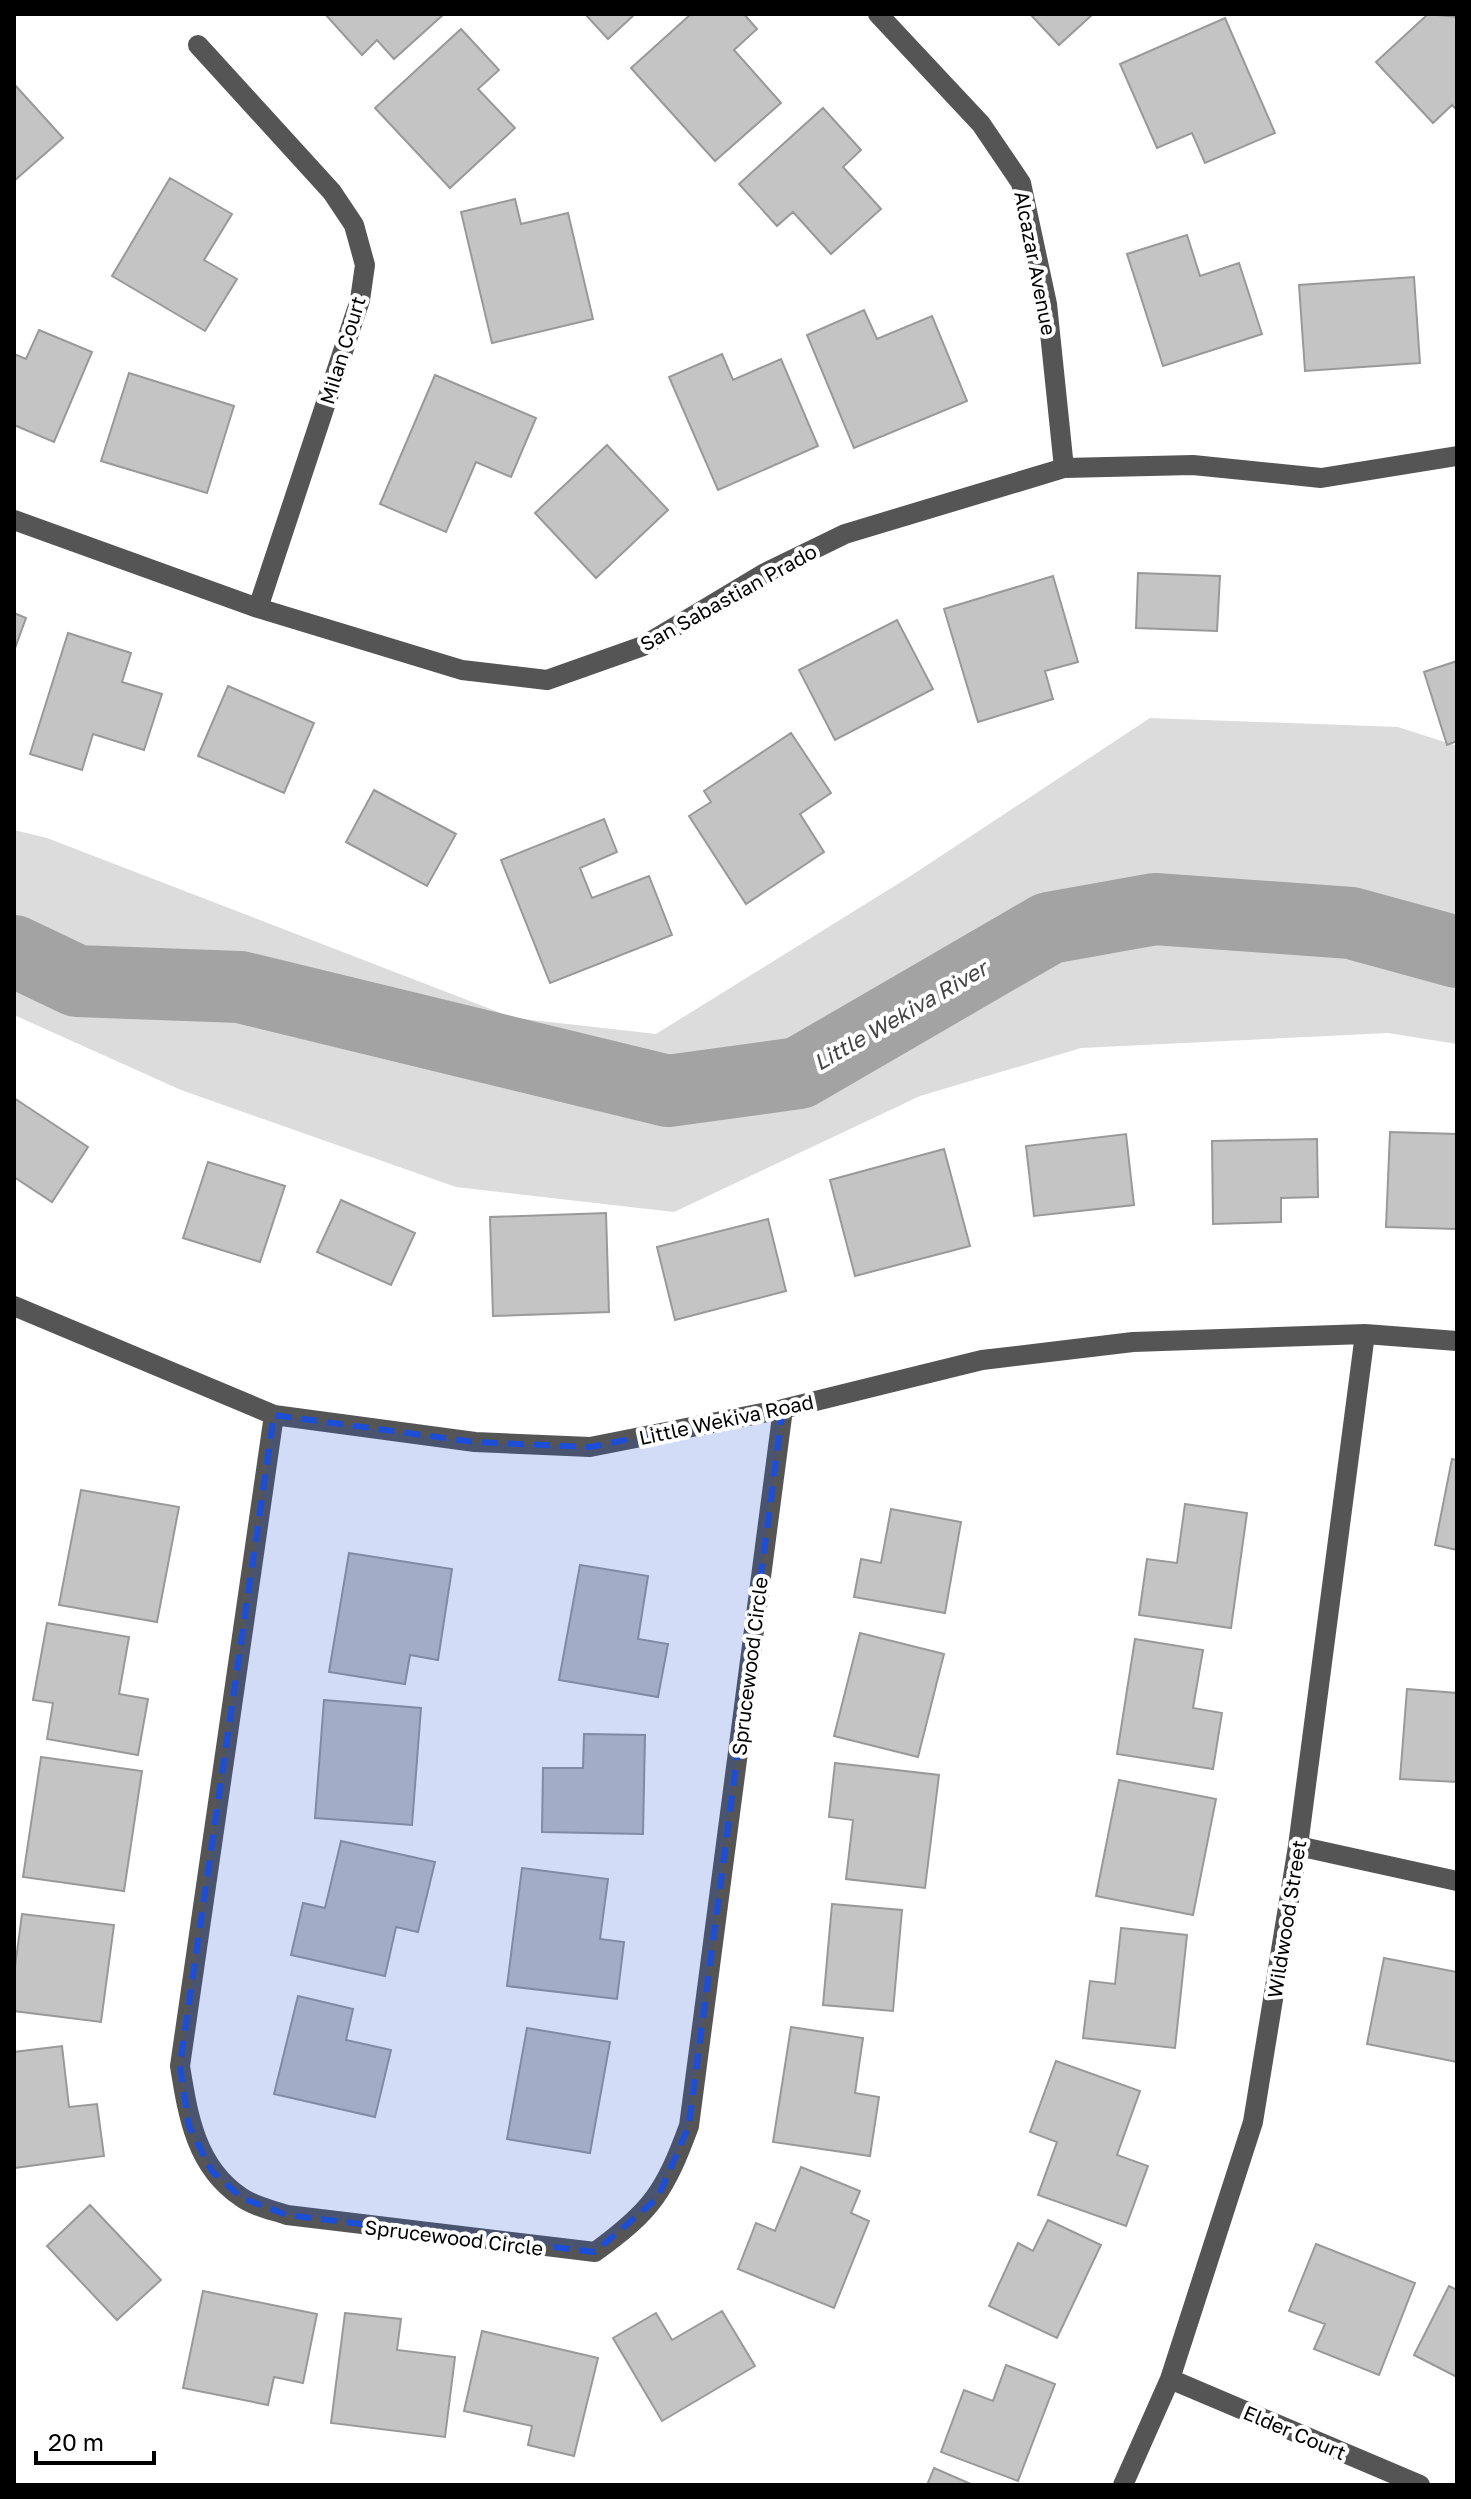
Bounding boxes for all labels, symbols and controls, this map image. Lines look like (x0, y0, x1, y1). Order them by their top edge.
street label: Alcazar Avenue (1010, 189, 1062, 337)
street label: Milan Court (314, 293, 370, 407)
street label: San Sabastian Prado (636, 539, 820, 655)
water label: Little Wekiva River (808, 953, 995, 1076)
street label: Little Wekiva Road (636, 1389, 816, 1449)
street label: Sprucewood Circle (726, 1575, 772, 1757)
street label: Wildwood Street (1262, 1838, 1310, 2000)
street label: Sprucewood Circle (363, 2214, 545, 2260)
street label: Elder Court (1240, 2400, 1350, 2464)
scale bar (36, 2415, 154, 2465)
text: 20 m (48, 2427, 104, 2456)

